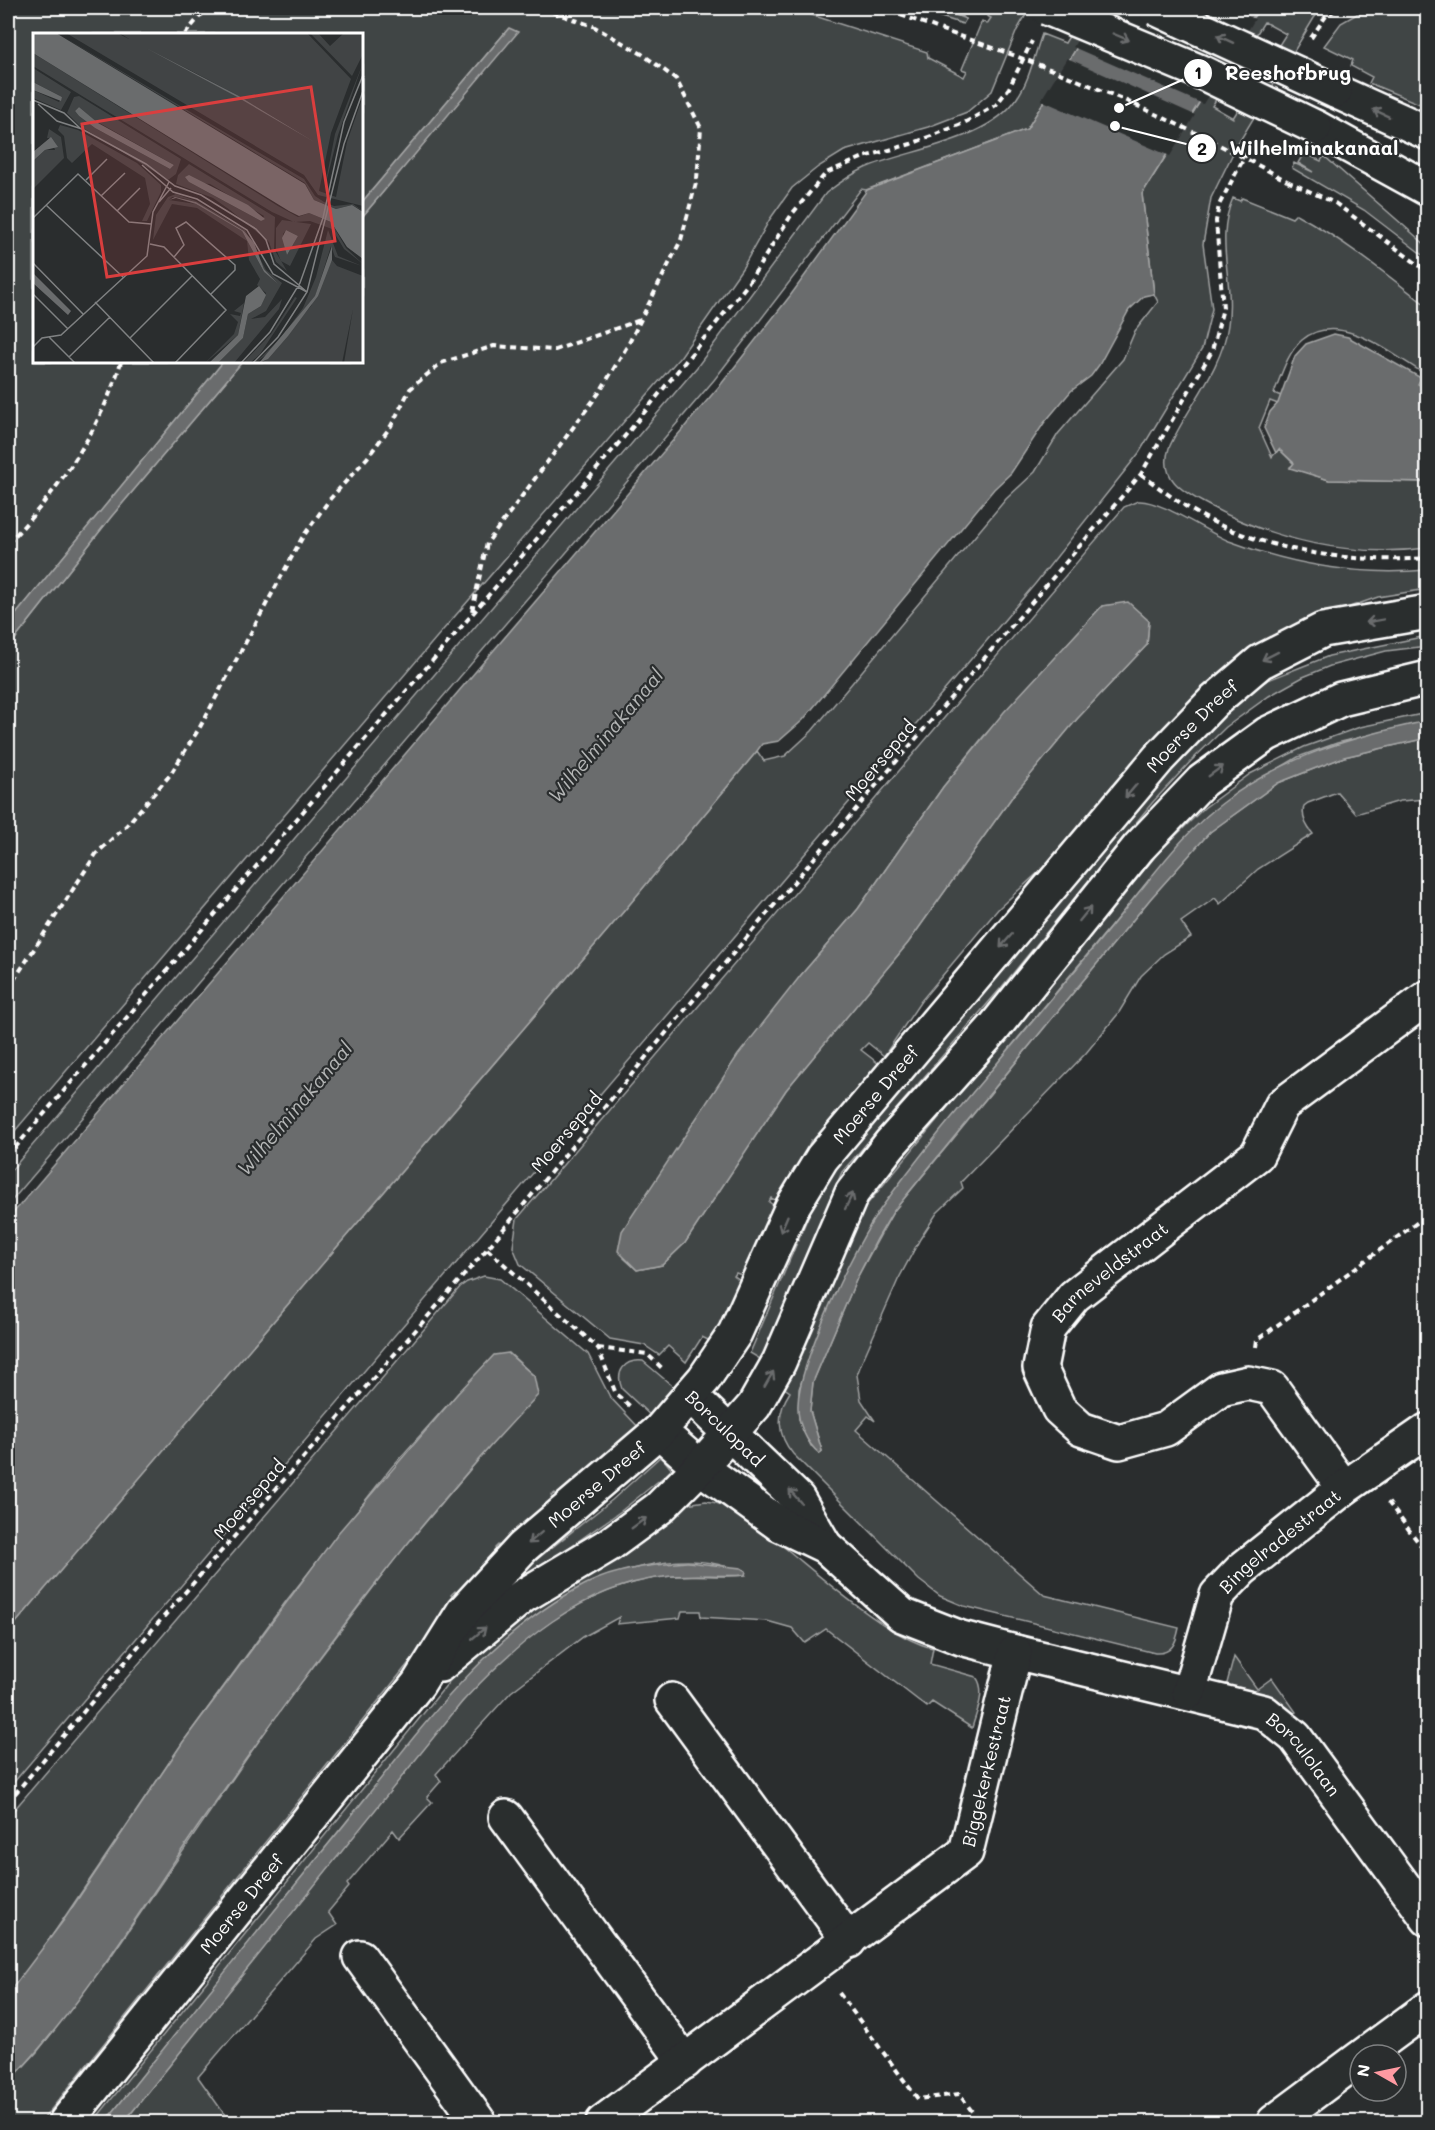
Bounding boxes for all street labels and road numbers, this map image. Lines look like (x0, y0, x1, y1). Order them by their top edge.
street label: Moerse Dreef (1140, 673, 1244, 777)
street label: Moersepad (839, 714, 921, 806)
street label: Moerse Dreef (827, 1040, 924, 1149)
street label: Moersepad (525, 1086, 607, 1178)
street label: Barneveldstraat (1046, 1216, 1173, 1327)
street label: Borculopad (681, 1385, 769, 1471)
street label: Moerse Dreef (543, 1435, 651, 1533)
street label: Moersepad (208, 1454, 290, 1544)
street label: Bingelradestraat (1213, 1483, 1346, 1598)
street label: Biggekerkestraat (956, 1693, 1016, 1849)
street label: Borculolaan (1262, 1707, 1346, 1801)
street label: Moerse Dreef (194, 1848, 289, 1959)

